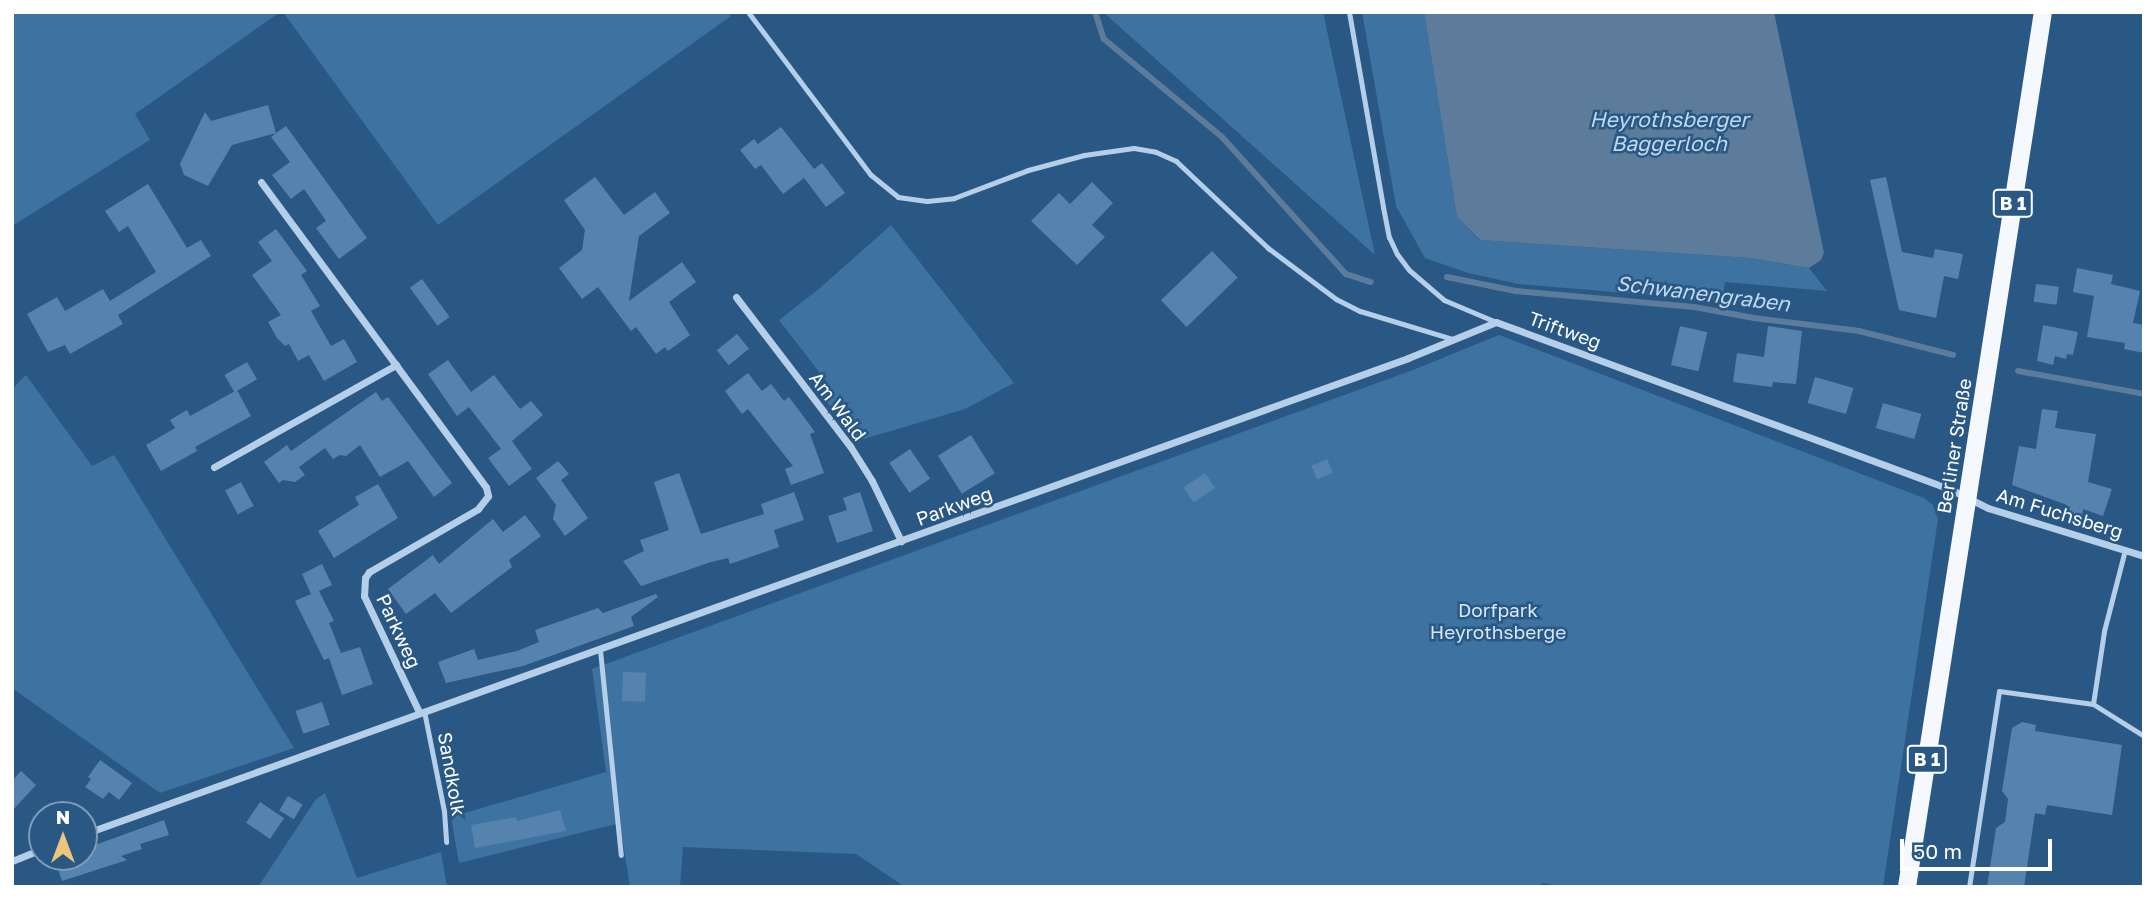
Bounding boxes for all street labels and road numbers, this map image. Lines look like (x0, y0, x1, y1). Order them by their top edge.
road number: B 1 (1992, 188, 2034, 218)
street label: Triftweg (1526, 306, 1604, 354)
street label: Am Wald (805, 367, 871, 445)
street label: Berliner Straße (1932, 377, 1976, 515)
street label: Parkweg (913, 482, 995, 530)
street label: Am Fuchsberg (1994, 483, 2126, 543)
street label: Parkweg (372, 590, 426, 672)
street label: Sandkolk (433, 730, 471, 818)
road number: B 1 (1906, 744, 1948, 774)

